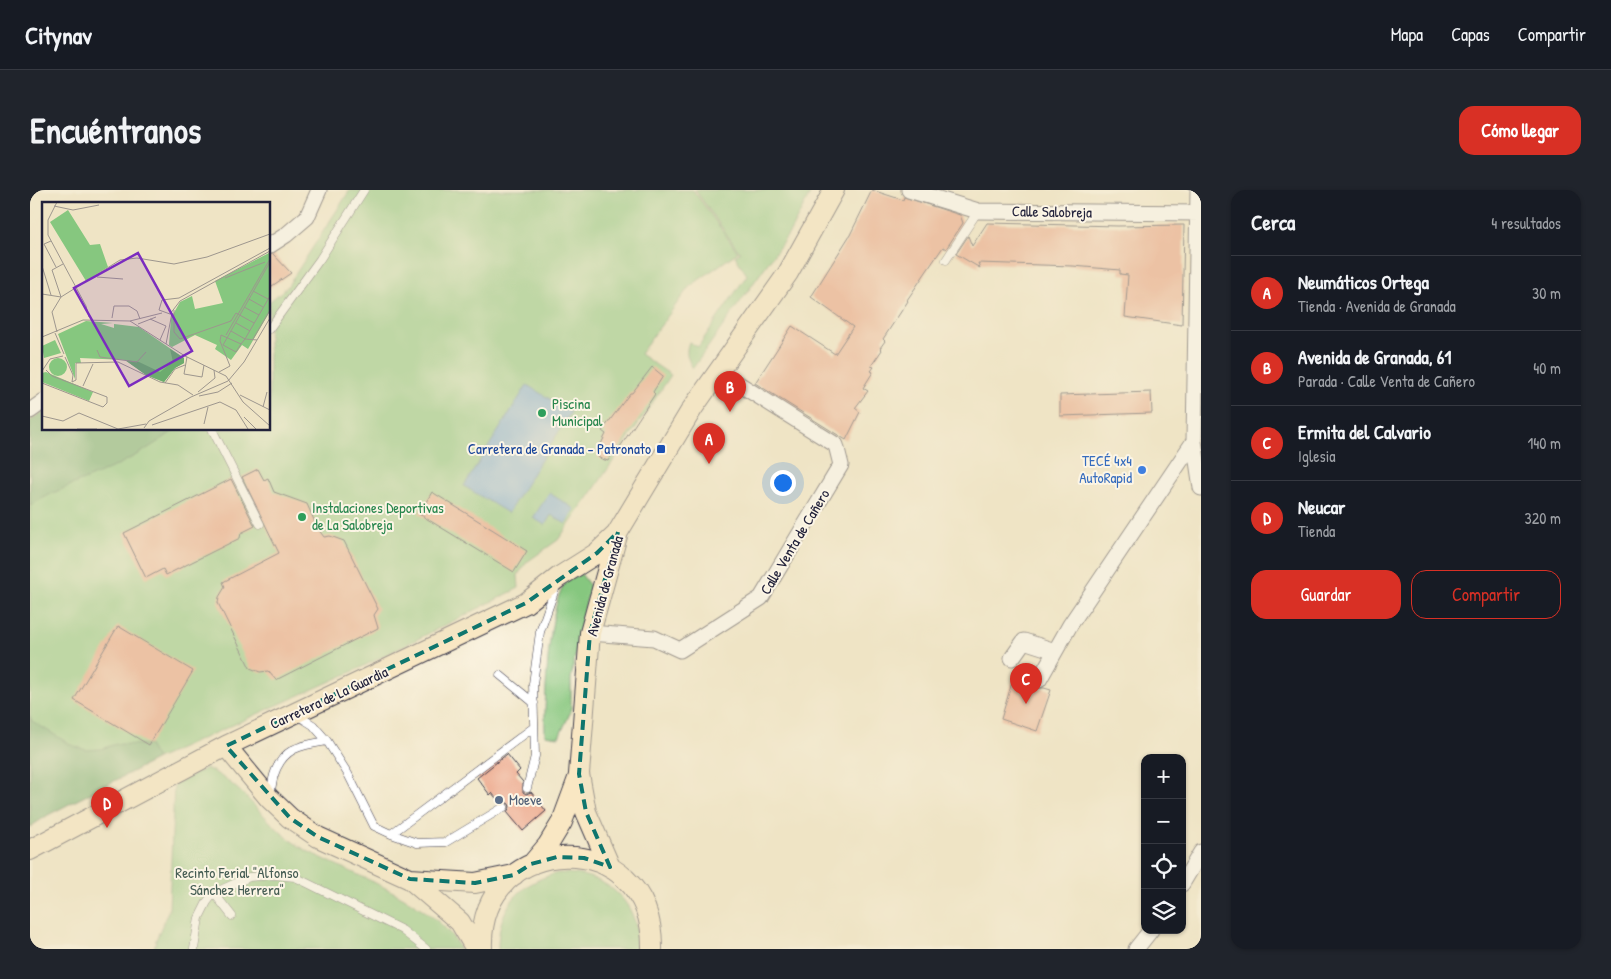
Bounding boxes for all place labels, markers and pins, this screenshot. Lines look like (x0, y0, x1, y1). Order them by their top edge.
pin: B (714, 371, 746, 412)
place label: Piscina Municipal (552, 393, 603, 431)
marker: Piscina Municipal (536, 407, 548, 419)
pin: A (693, 423, 725, 464)
place label: Carretera de Granada - Patronato (468, 438, 651, 459)
marker: Carretera de Granada - Patronato (655, 443, 667, 455)
place label: TECÉ 4x4 AutoRapid (1079, 450, 1132, 488)
marker: TECÉ 4x4 AutoRapid (1136, 464, 1148, 476)
place label: Instalaciones Deportivas de La Salobreja (312, 497, 444, 535)
marker: Instalaciones Deportivas de La Salobreja (296, 511, 308, 523)
pin: C (1010, 663, 1042, 704)
pin: D (91, 787, 123, 828)
place label: Moeve (509, 789, 542, 810)
marker: Moeve (493, 794, 505, 806)

